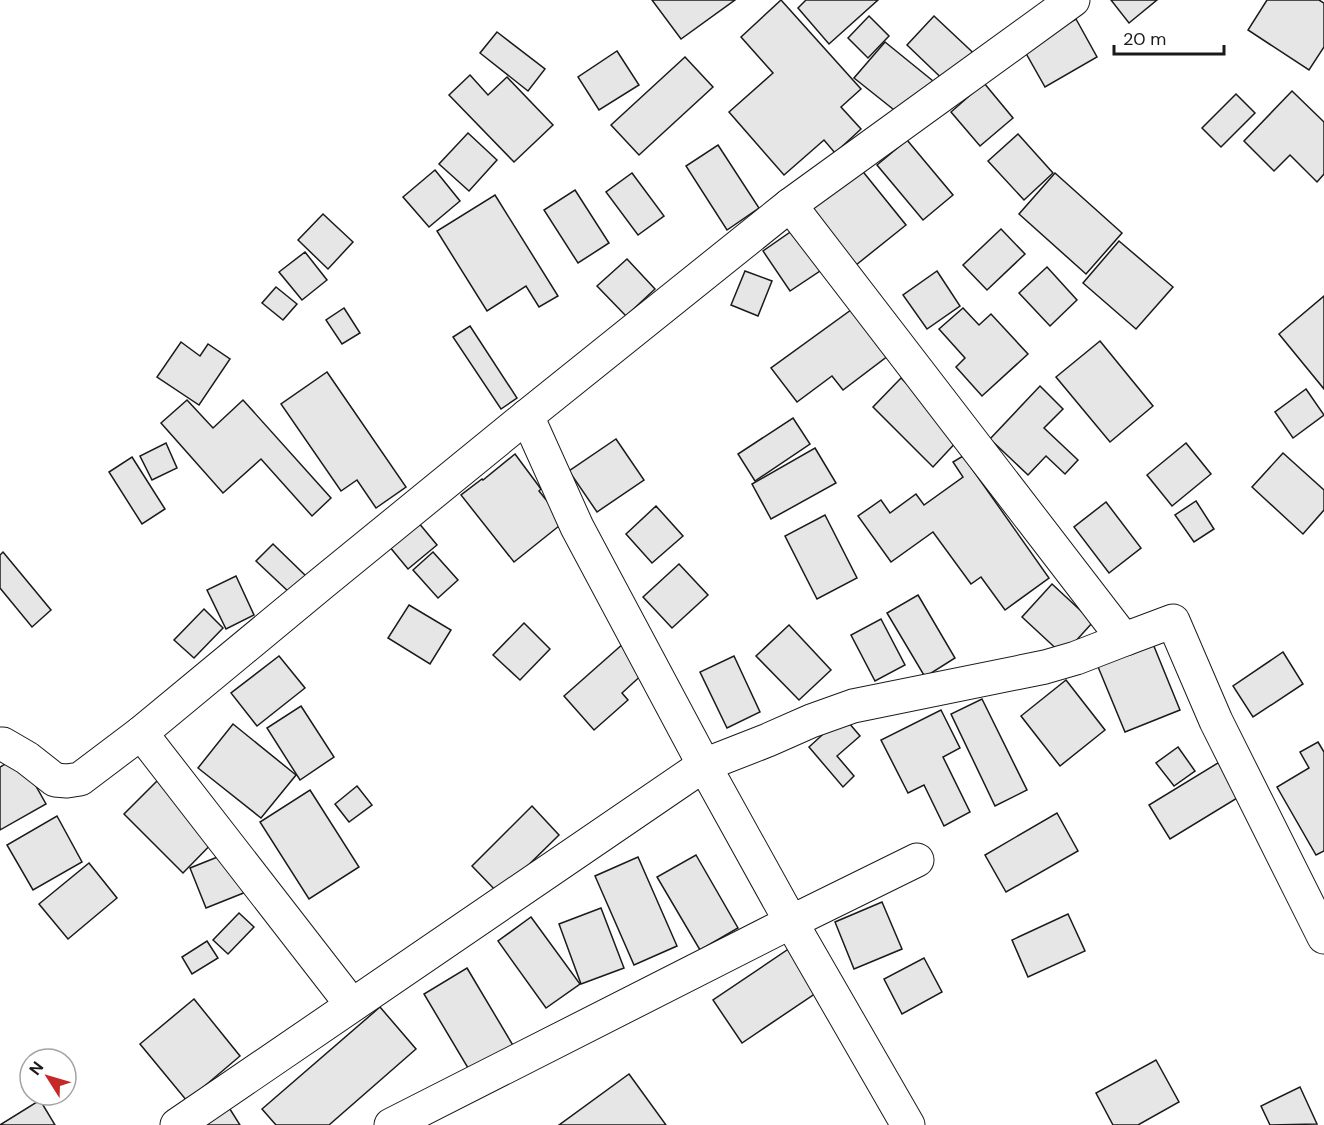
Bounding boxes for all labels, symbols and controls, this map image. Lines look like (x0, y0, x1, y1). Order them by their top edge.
scale bar (1114, 18, 1224, 56)
text: 20 m (1123, 27, 1166, 51)
north arrow (18, 1047, 78, 1107)
text: N (25, 1057, 48, 1079)

